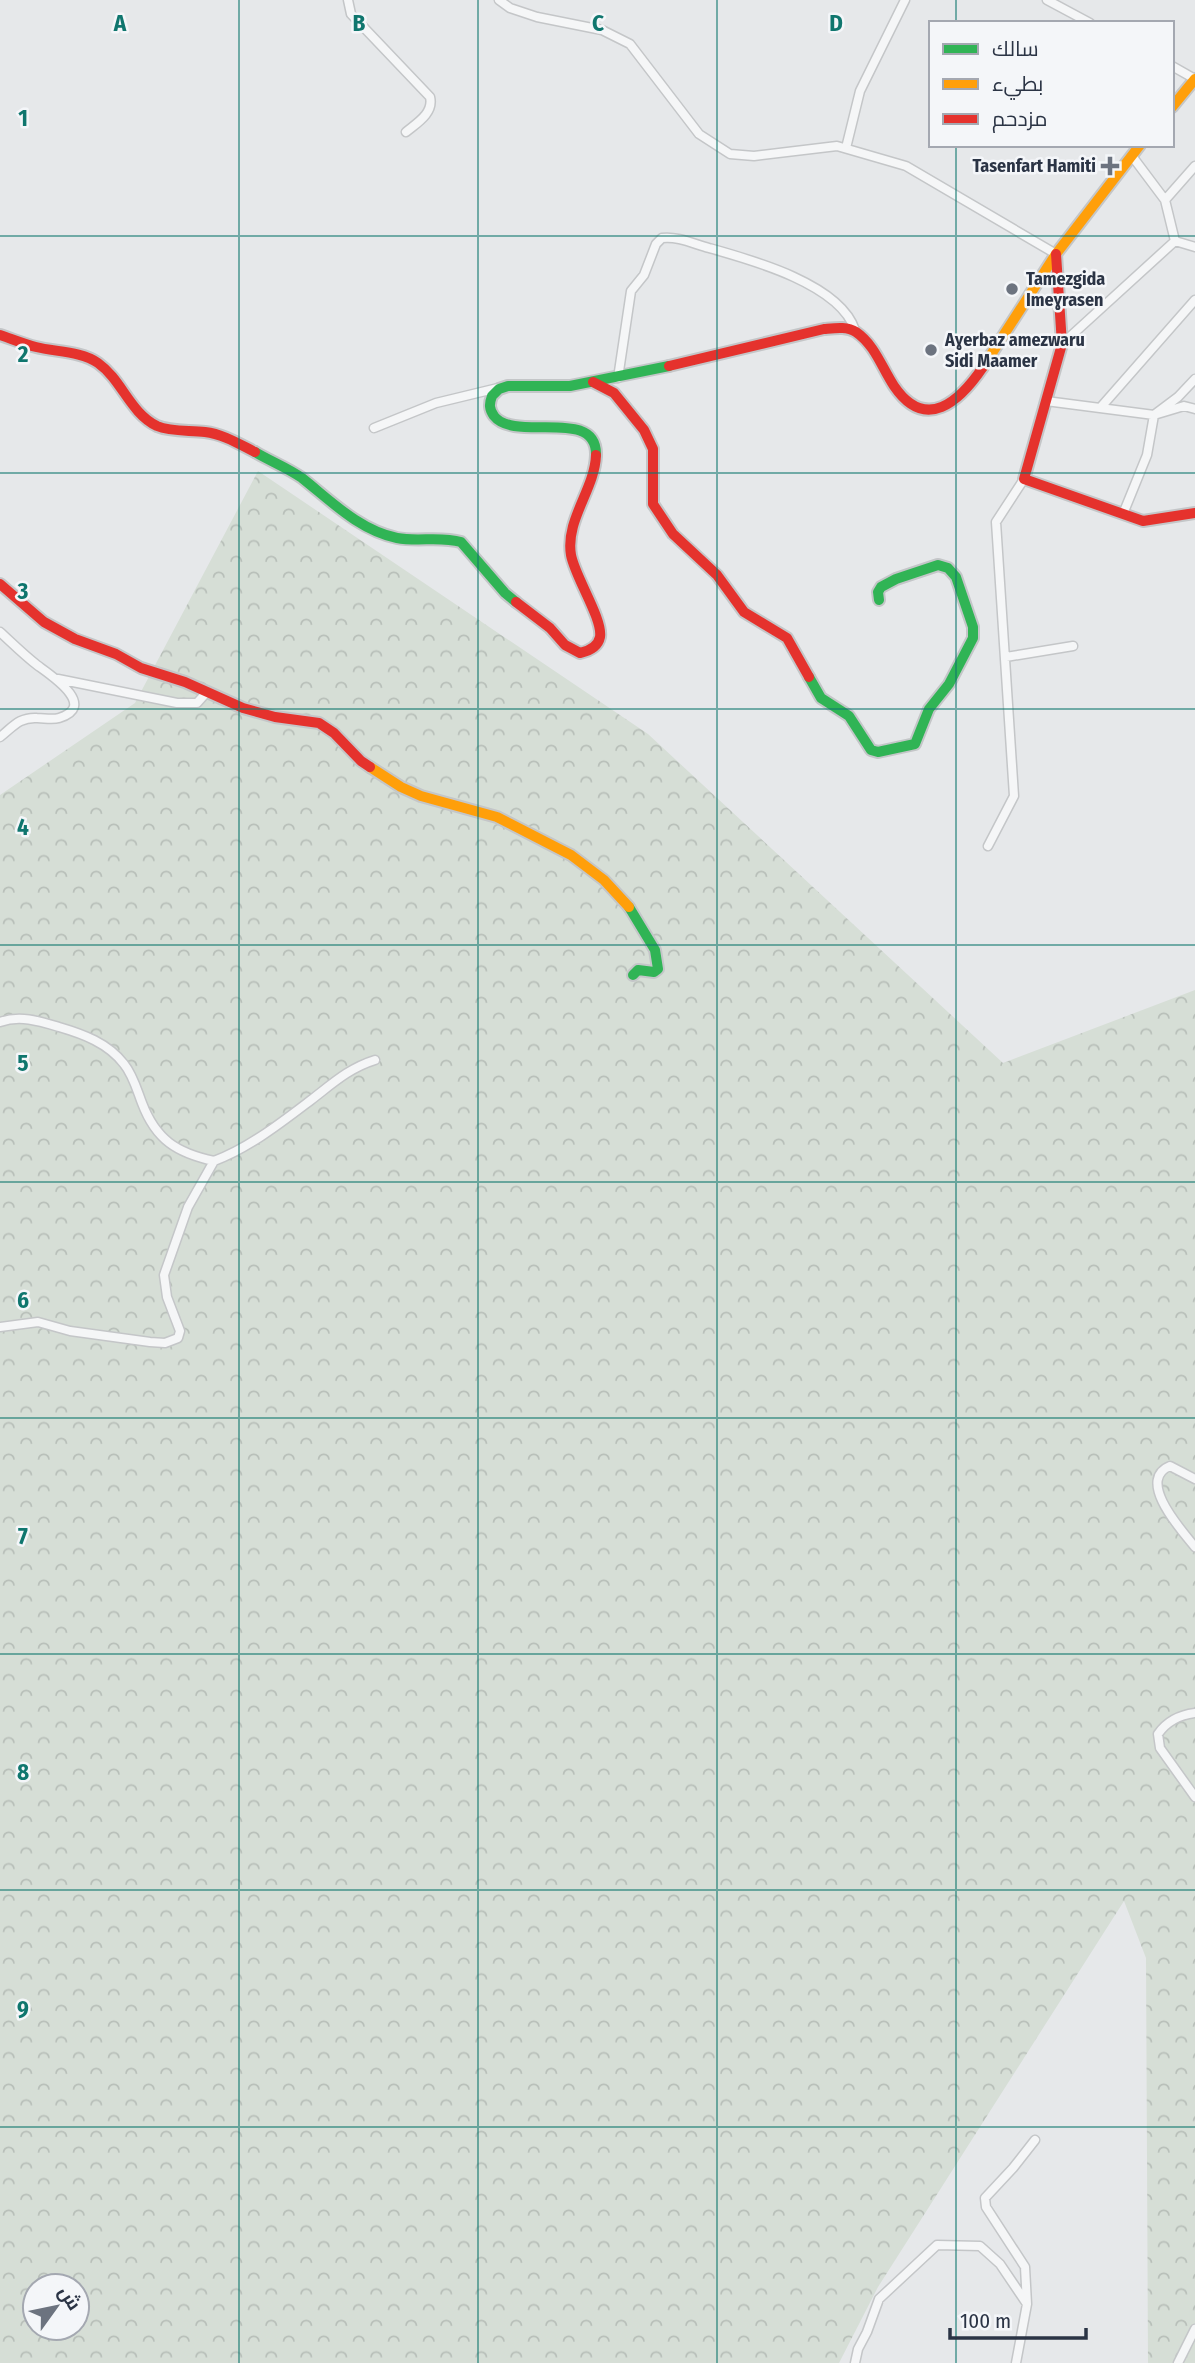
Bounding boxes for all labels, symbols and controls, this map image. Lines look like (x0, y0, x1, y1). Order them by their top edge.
text: A (113, 9, 127, 37)
text: B (353, 9, 366, 37)
text: C (592, 9, 604, 37)
text: D (829, 9, 843, 37)
legend (929, 21, 1174, 147)
text: سالك (992, 36, 1039, 62)
text: بطيء (992, 71, 1043, 100)
text: 1 (18, 104, 28, 132)
text: مزدحم (992, 106, 1047, 133)
place label: Tasenfart Hamiti (972, 155, 1096, 177)
marker: Tasenfart Hamiti (1102, 158, 1118, 174)
place label: Tamezgida Imeɣrasen (1026, 268, 1105, 311)
marker: Tamezgida Imeɣrasen (1004, 281, 1020, 297)
place label: Aɣerbaz amezwaru Sidi Maamer (944, 329, 1085, 372)
text: 2 (17, 340, 29, 368)
marker: Aɣerbaz amezwaru Sidi Maamer (923, 342, 939, 358)
text: 3 (17, 577, 29, 605)
text: 4 (17, 813, 29, 841)
text: 5 (17, 1049, 29, 1077)
text: 6 (17, 1286, 29, 1314)
text: 7 (18, 1522, 28, 1550)
text: 8 (17, 1758, 29, 1786)
text: 9 (17, 1995, 29, 2023)
north arrow (21, 2272, 91, 2342)
text: ش (54, 2282, 86, 2315)
scale bar (950, 2296, 1086, 2340)
text: 100 m (960, 2308, 1011, 2334)

